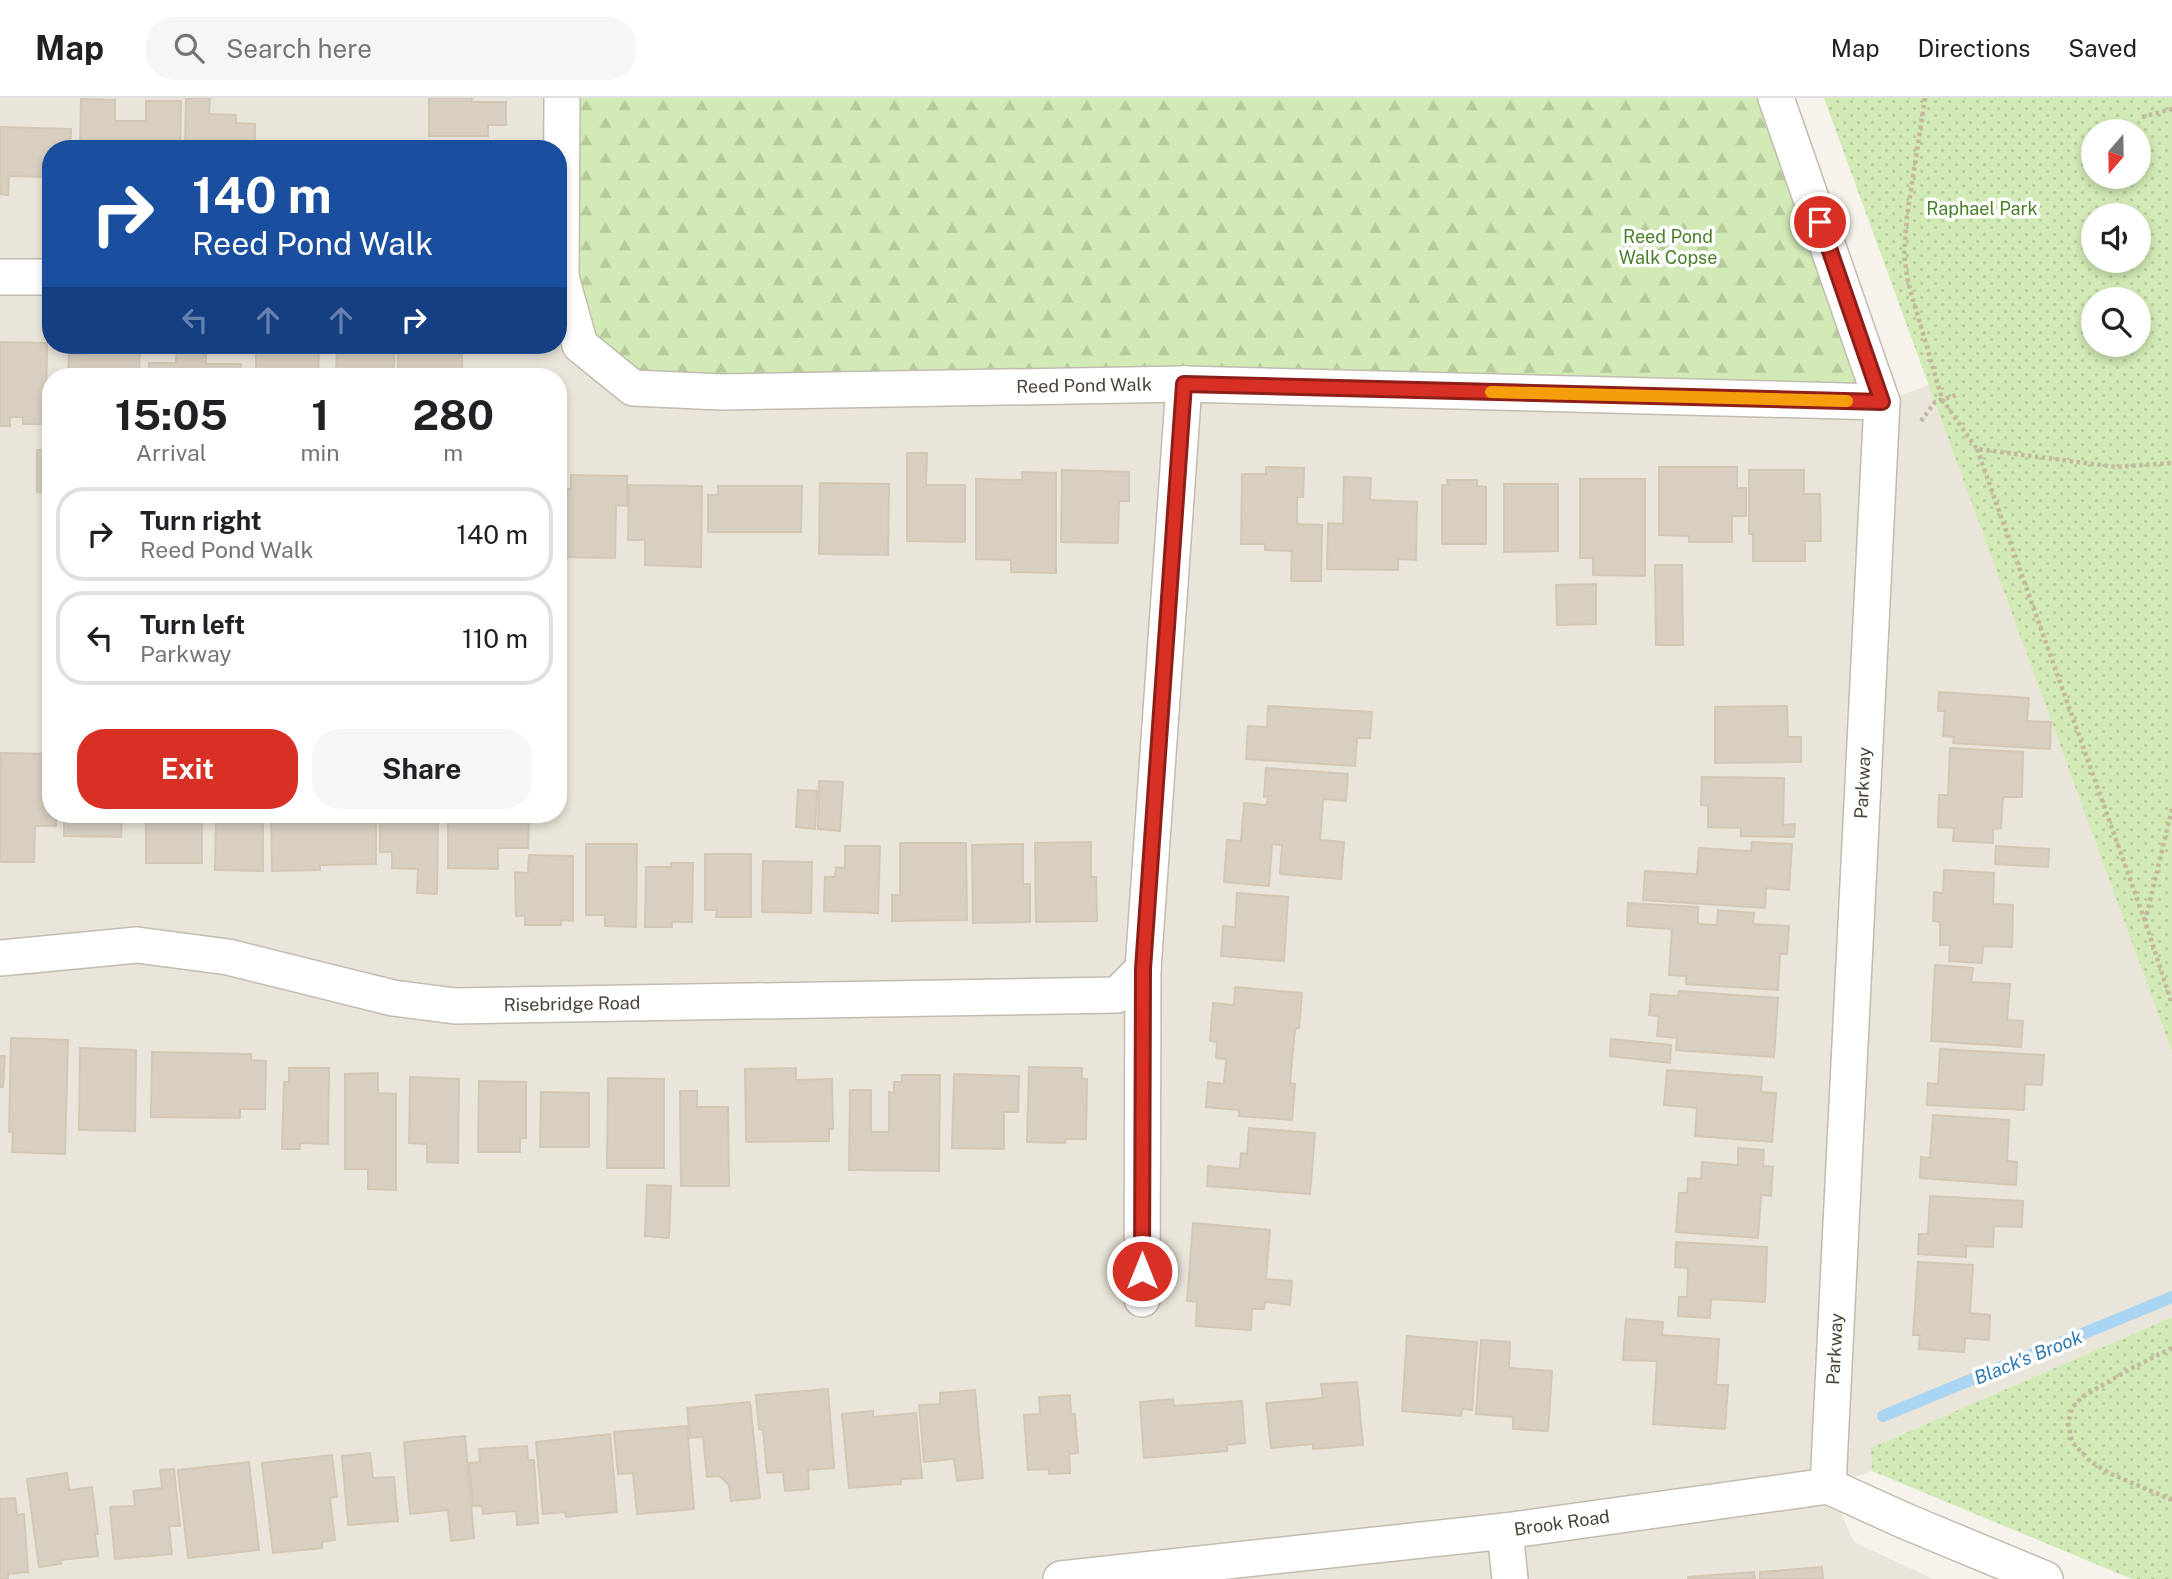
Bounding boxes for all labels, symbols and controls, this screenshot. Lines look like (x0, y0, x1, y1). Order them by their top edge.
search box (146, 17, 636, 80)
text: Map (35, 29, 104, 67)
icon: search (170, 29, 208, 67)
text: Search here (226, 33, 372, 64)
text: Map (1831, 34, 1880, 62)
text: Directions (1918, 34, 2030, 62)
text: Saved (2068, 34, 2137, 62)
north arrow (2081, 119, 2151, 189)
map controls (2081, 119, 2151, 357)
text: 140 m (192, 166, 332, 224)
icon: right (77, 168, 168, 259)
pin (1790, 192, 1850, 252)
park label: Raphael Park (1926, 198, 2038, 219)
icon: arrive (1801, 203, 1839, 241)
button: sound (2081, 203, 2151, 273)
text: Reed Pond Walk (192, 225, 433, 262)
park label: Reed Pond Walk Copse (1619, 226, 1717, 268)
button: search (2081, 287, 2151, 357)
icon: left (176, 301, 214, 339)
icon: ahead (249, 301, 287, 339)
icon: ahead (322, 301, 360, 339)
icon: right (395, 301, 433, 339)
street label: Reed Pond Walk (1016, 374, 1152, 397)
text: 15:05 (115, 390, 228, 439)
text: 1 (311, 390, 329, 439)
text: 280 (412, 390, 494, 439)
text: Arrival (136, 439, 207, 466)
text: min (301, 439, 340, 466)
text: m (443, 439, 463, 466)
text: Turn right (140, 505, 262, 536)
icon: right (81, 515, 119, 553)
text: 140 m (456, 519, 528, 550)
text: Reed Pond Walk (140, 536, 313, 563)
text: Turn left (140, 609, 245, 640)
icon: left (81, 619, 119, 657)
text: 110 m (462, 623, 528, 654)
text: Parkway (140, 640, 232, 667)
button: Exit (77, 729, 298, 809)
button: Share (312, 729, 532, 809)
street label: Parkway (1850, 746, 1875, 819)
street label: Risebridge Road (503, 992, 641, 1015)
position arrow (1105, 1234, 1179, 1308)
street label: Parkway (1822, 1312, 1847, 1385)
water label: Black's Brook (1971, 1325, 2086, 1389)
street label: Brook Road (1513, 1506, 1611, 1540)

